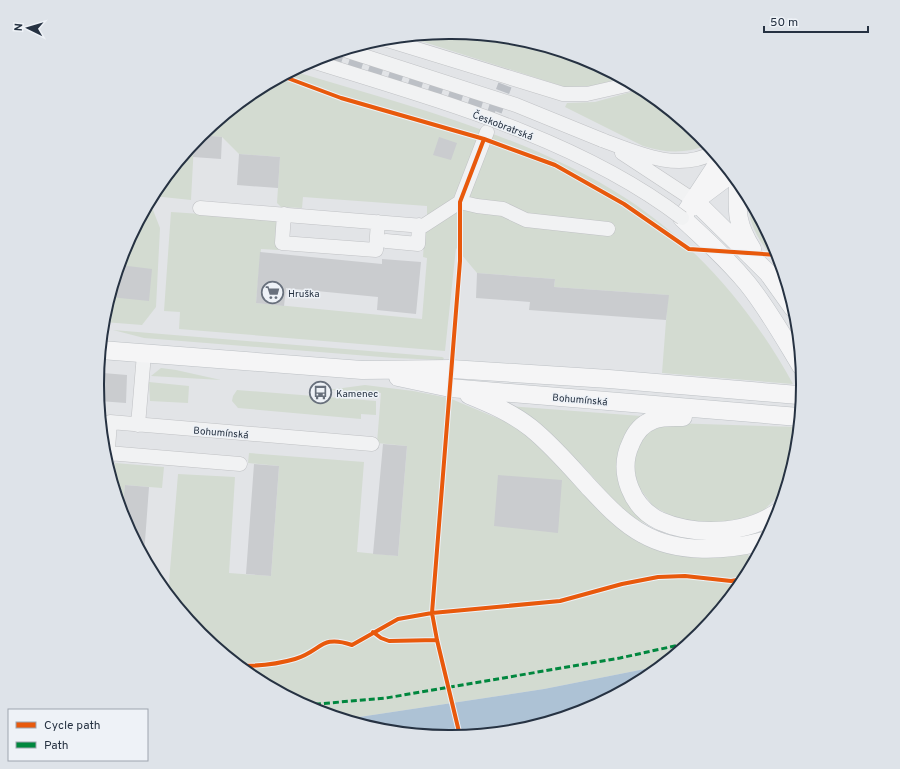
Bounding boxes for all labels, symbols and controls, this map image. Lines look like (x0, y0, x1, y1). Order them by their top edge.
north arrow (8, 8, 48, 48)
scale bar (764, 8, 868, 34)
text: 50 m (770, 15, 798, 31)
text: N (12, 23, 26, 32)
street label: Českobratrská (470, 109, 535, 144)
supermarket icon: Hruška (260, 280, 286, 306)
place label: Hruška (288, 288, 319, 301)
bus stop icon: Kamenec (308, 380, 334, 406)
place label: Kamenec (336, 388, 378, 401)
street label: Bohumínská (552, 392, 608, 409)
street label: Bohumínská (193, 425, 249, 442)
legend (8, 709, 148, 761)
text: Cycle path (44, 718, 101, 734)
text: Path (44, 738, 69, 754)

